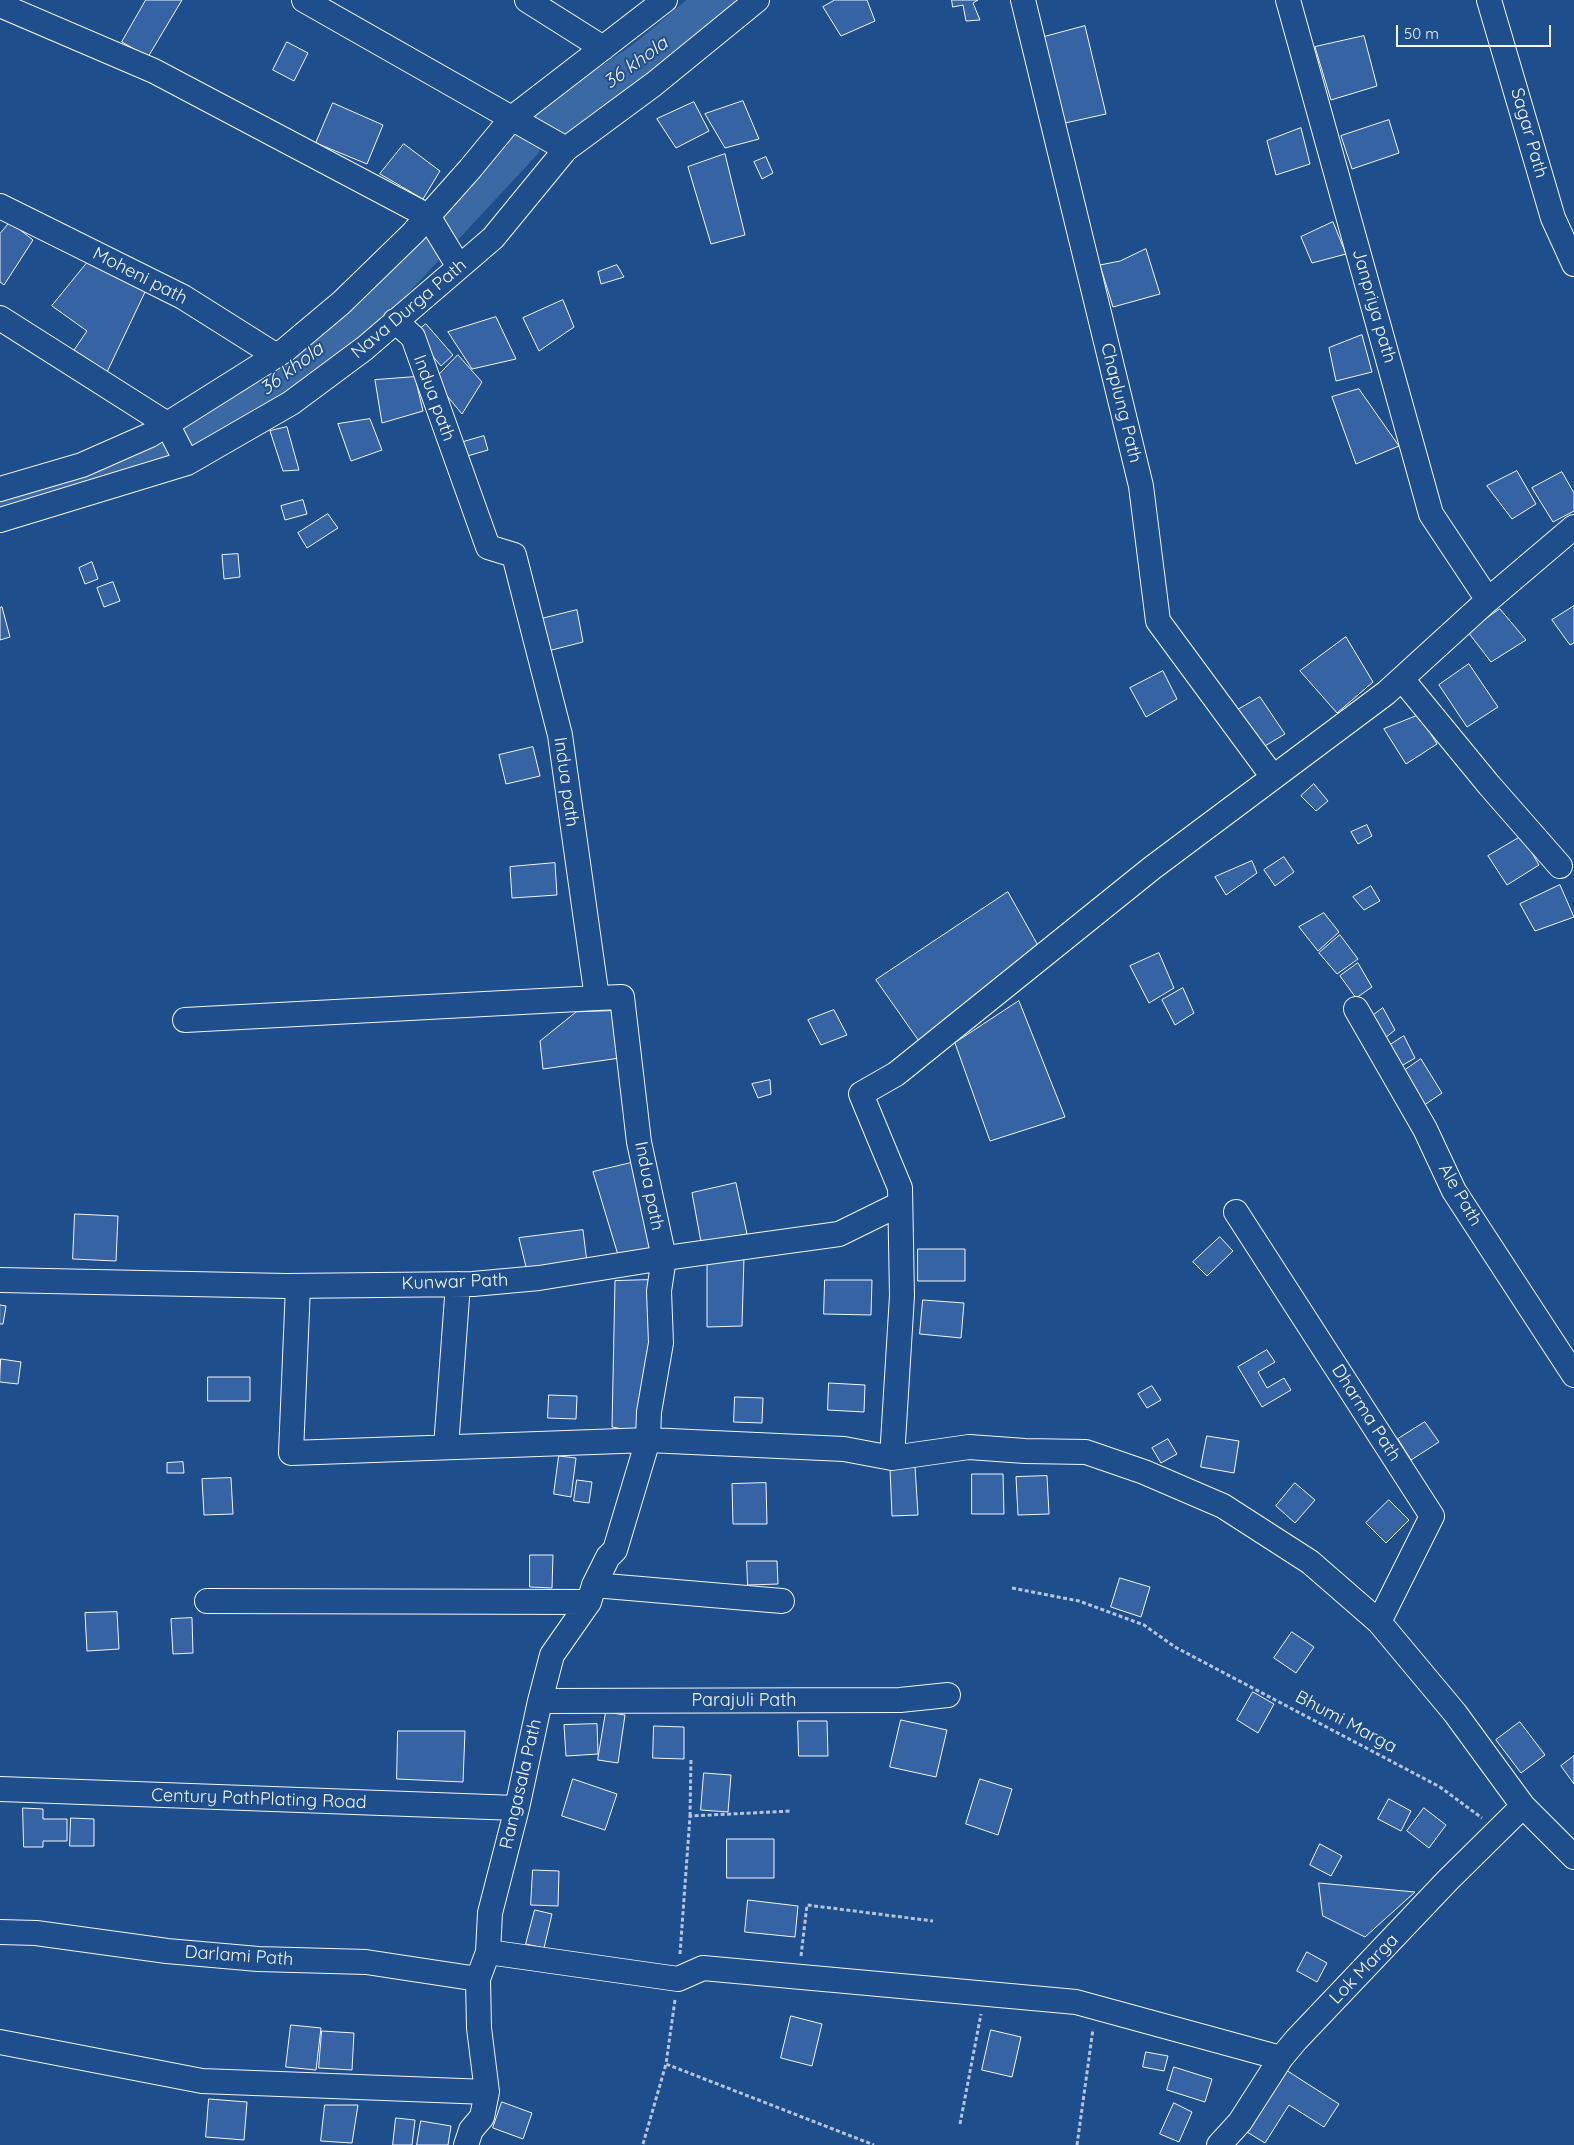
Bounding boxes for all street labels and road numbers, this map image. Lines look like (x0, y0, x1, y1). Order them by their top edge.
street label: Sagar Path (1506, 85, 1552, 181)
street label: Moheni path (89, 243, 191, 309)
street label: Janpriya path (1347, 247, 1401, 365)
street label: Nava Durga Path (347, 255, 471, 363)
street label: Chaplung Path (1096, 341, 1146, 465)
street label: Indua path (408, 352, 460, 444)
street label: Indua path (549, 736, 583, 828)
street label: Indua path (630, 1140, 668, 1232)
street label: Ale Path (1434, 1160, 1486, 1230)
street label: Kunwar Path (401, 1269, 509, 1295)
street label: Dharma Path (1327, 1361, 1405, 1465)
street label: Bhumi Marga (1292, 1686, 1400, 1758)
street label: Parajuli Path (691, 1690, 797, 1712)
street label: Rangasala Path (496, 1717, 546, 1851)
street label: Century PathPlating Road (151, 1784, 367, 1814)
street label: Lok Marga (1325, 1929, 1403, 2009)
street label: Darlami Path (184, 1941, 294, 1971)

